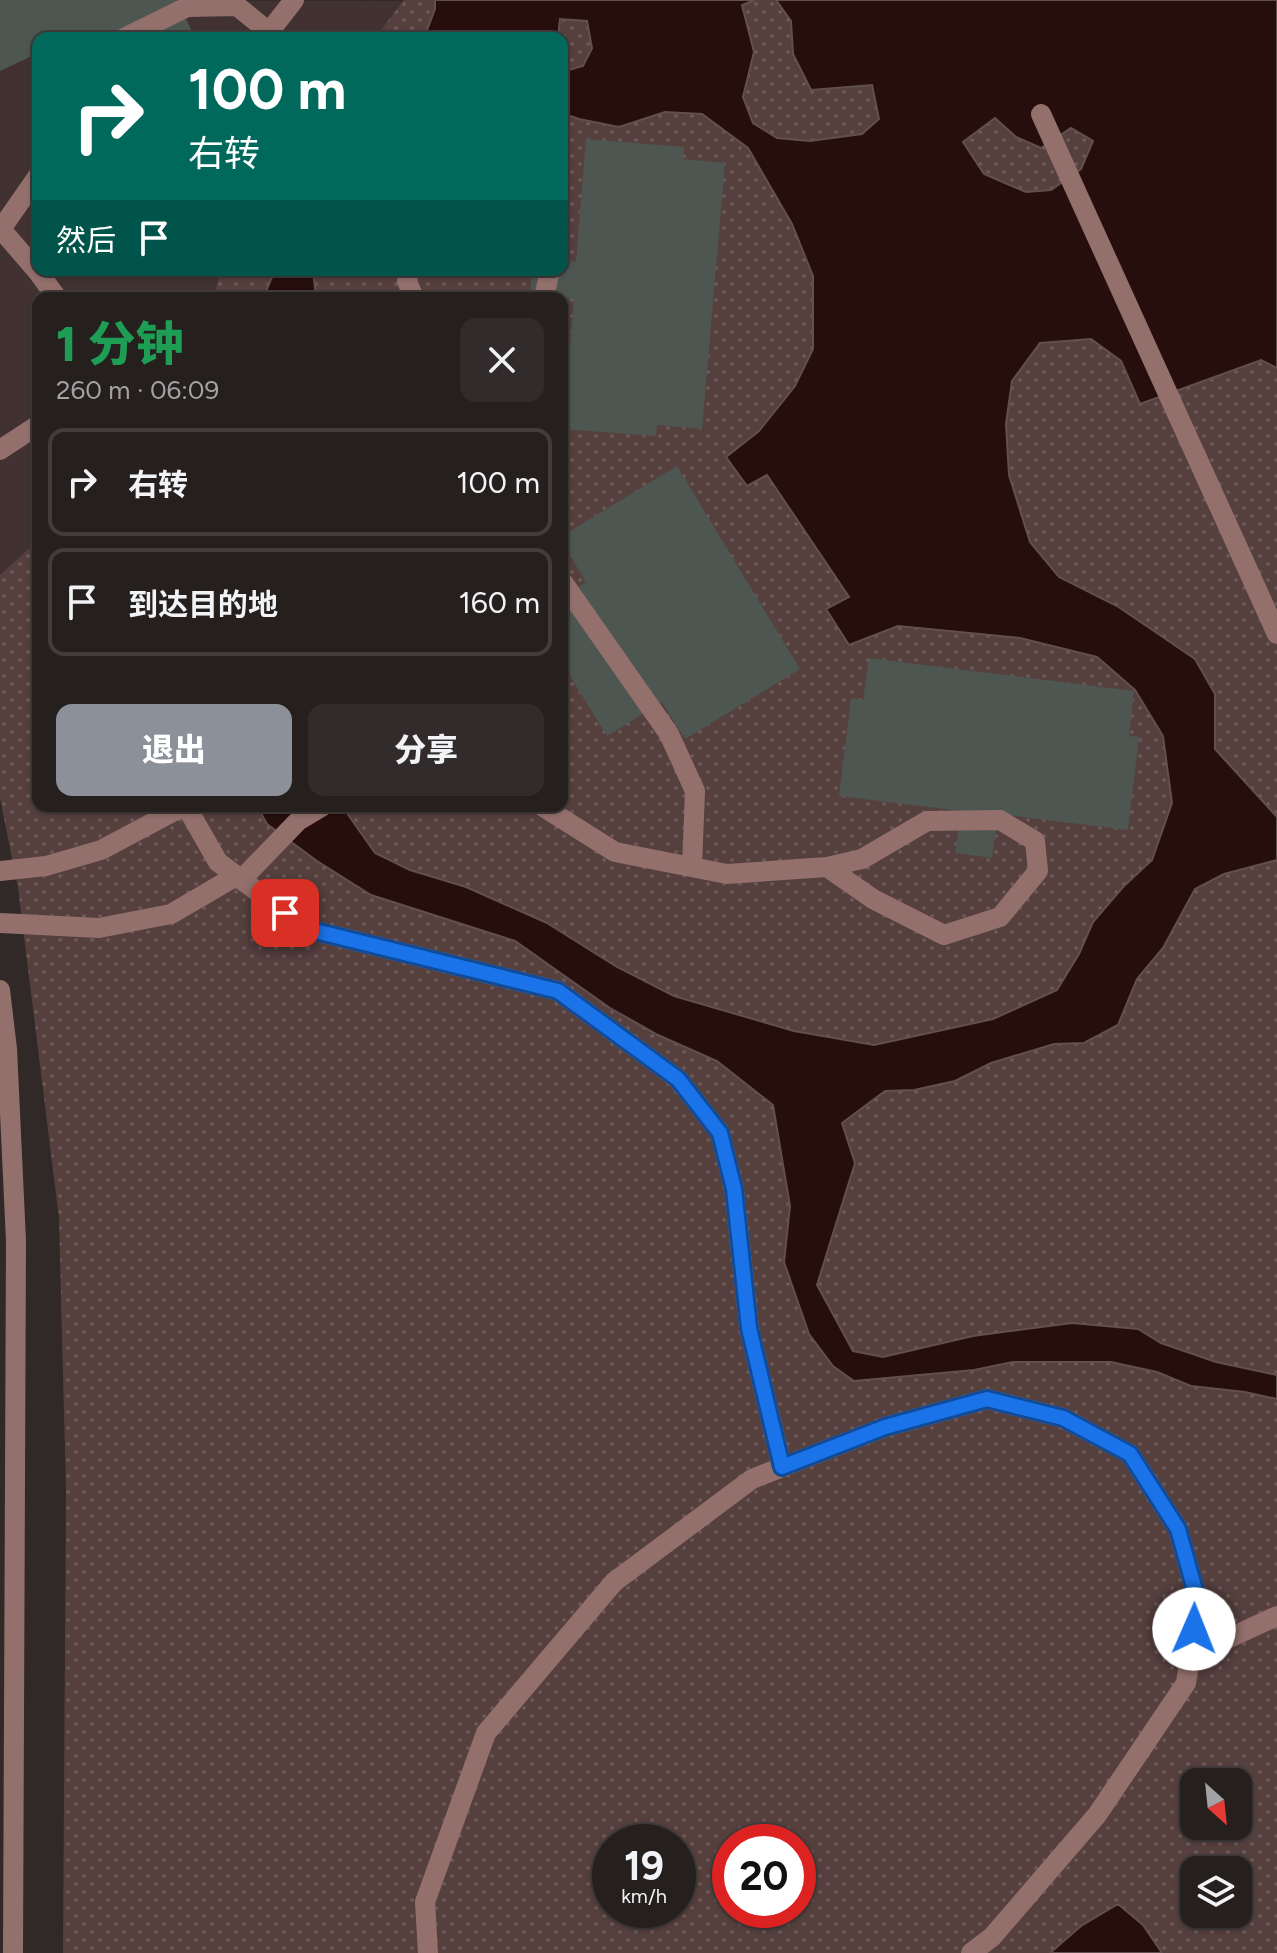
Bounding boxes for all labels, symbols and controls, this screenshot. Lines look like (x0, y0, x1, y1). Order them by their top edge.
text: 100 m (188, 56, 346, 123)
icon: right (56, 64, 160, 168)
text: 右转 (188, 132, 260, 175)
icon: arrive (132, 216, 176, 260)
text: 然后 (56, 222, 116, 259)
text: 1 分钟 (56, 315, 184, 373)
button: close (460, 318, 544, 402)
text: 260 m · 06:09 (56, 374, 219, 406)
icon: right (60, 460, 104, 504)
text: 100 m (456, 464, 540, 501)
text: 右转 (128, 466, 188, 503)
icon: arrive (60, 580, 104, 624)
text: 160 m (458, 584, 540, 621)
text: 到达目的地 (128, 586, 278, 623)
button: 退出 (56, 704, 292, 796)
button: 分享 (308, 704, 544, 796)
pin (251, 879, 319, 947)
icon: arrive (263, 891, 307, 935)
position arrow (1152, 1587, 1236, 1671)
north arrow (1180, 1768, 1252, 1840)
map controls (1180, 1768, 1252, 1928)
speed limit sign: 20 (712, 1824, 816, 1928)
text: 19 (624, 1842, 664, 1890)
button: layers (1180, 1856, 1252, 1928)
text: km/h (621, 1884, 667, 1908)

